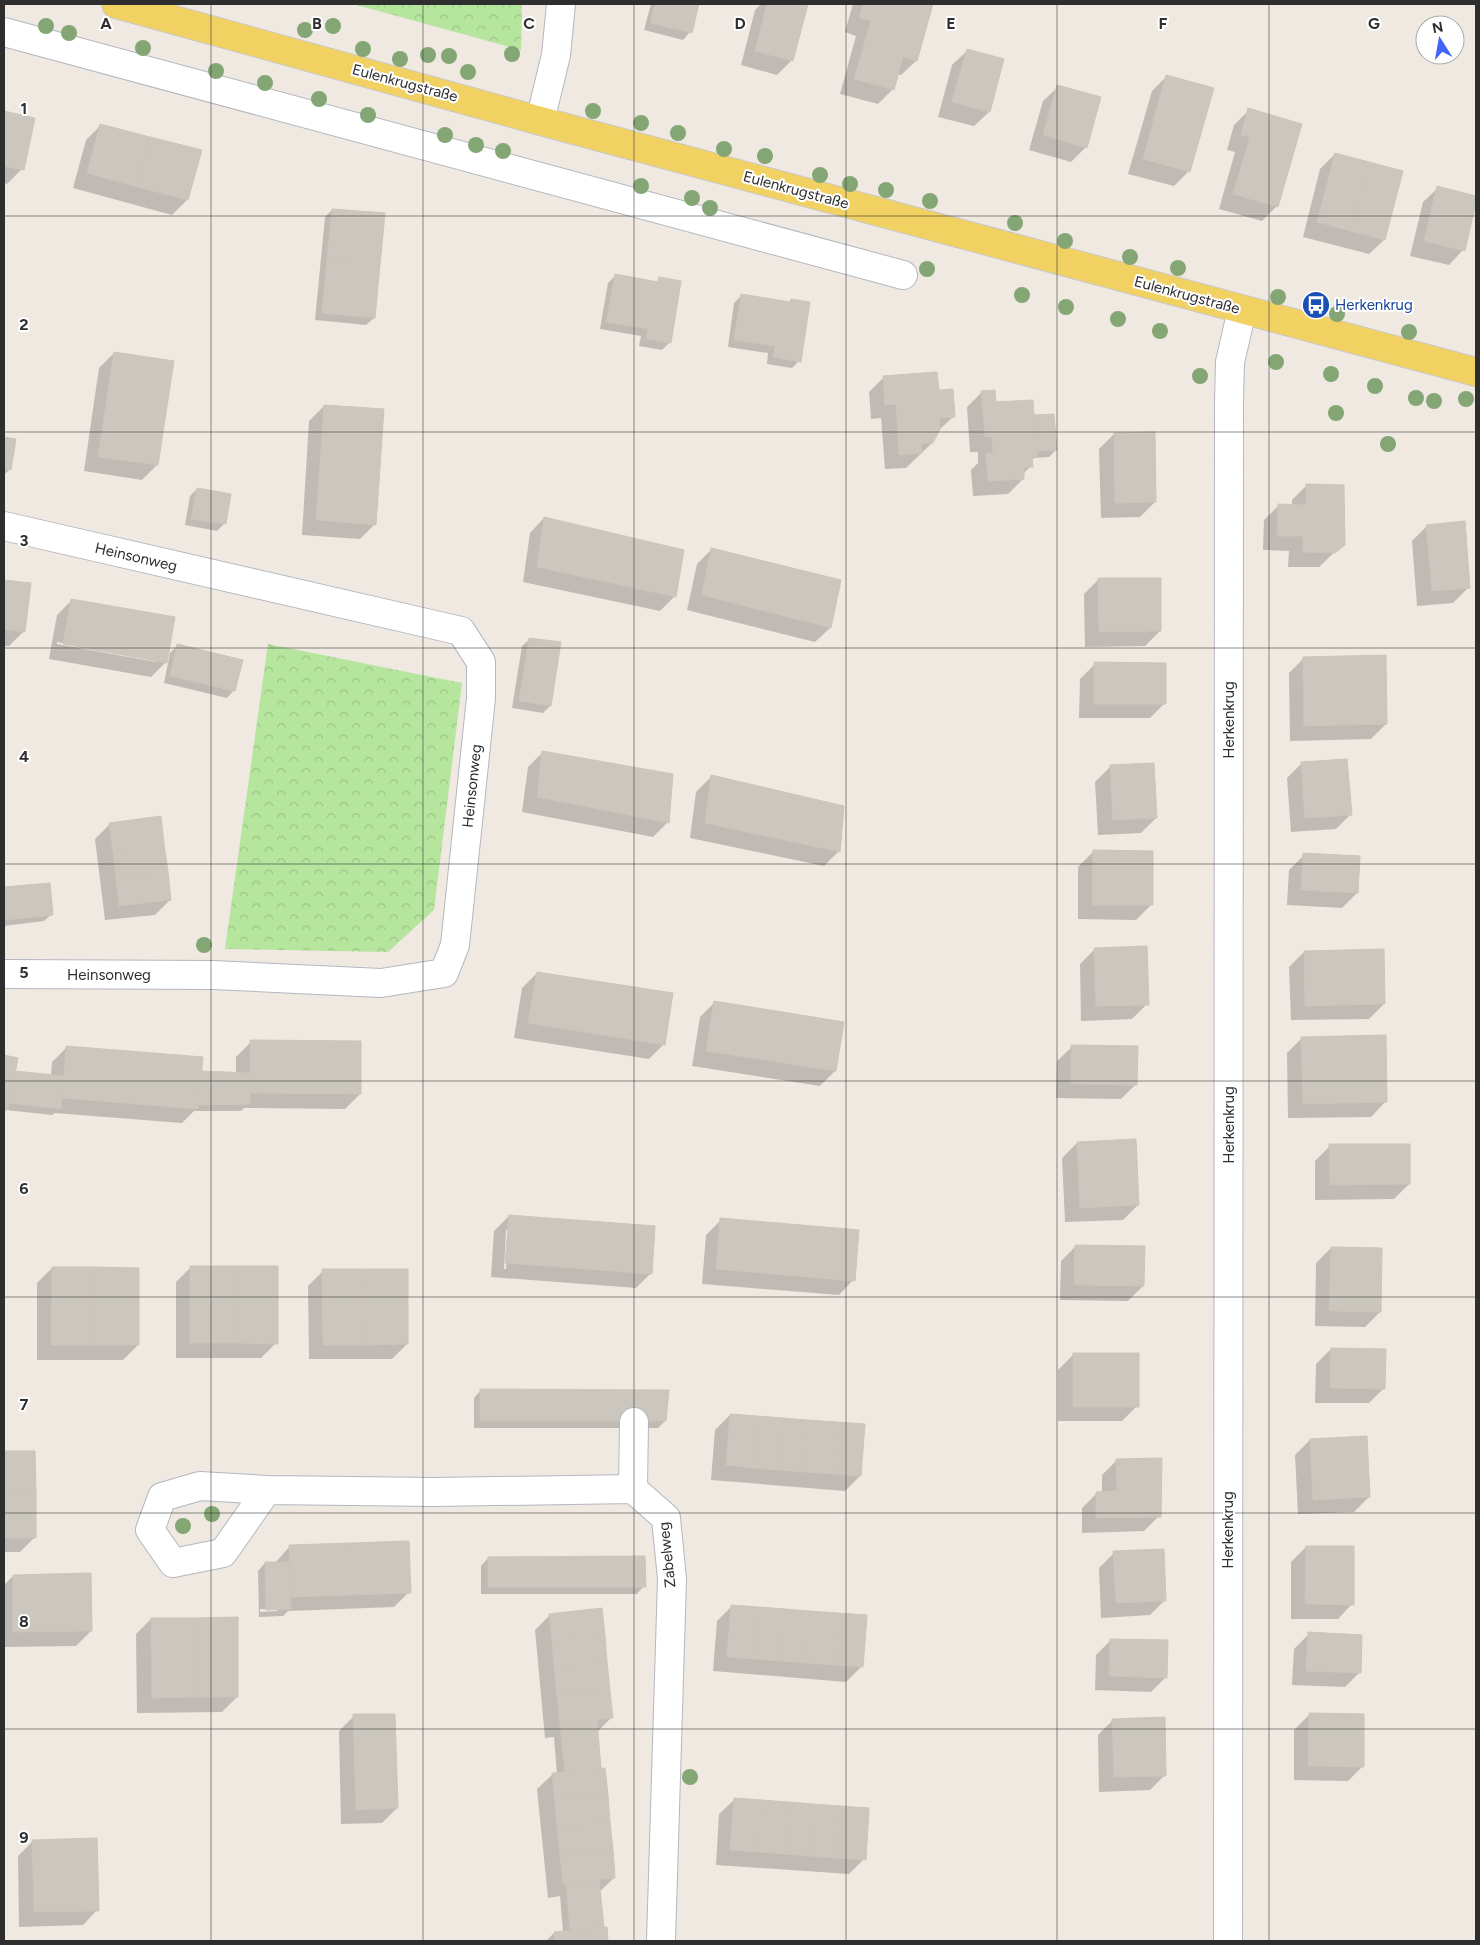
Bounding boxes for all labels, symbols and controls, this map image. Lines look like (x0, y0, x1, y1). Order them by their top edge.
text: A (100, 14, 112, 33)
text: B (312, 14, 322, 33)
text: C (523, 14, 535, 33)
text: D (734, 14, 746, 33)
text: E (946, 14, 956, 33)
text: F (1159, 14, 1168, 33)
text: G (1368, 14, 1380, 33)
north arrow (1415, 15, 1465, 65)
text: N (1431, 18, 1445, 37)
street label: Eulenkrugstraße (350, 60, 460, 106)
text: 1 (21, 99, 27, 118)
street label: Eulenkrugstraße (741, 167, 851, 213)
street label: Eulenkrugstraße (1132, 272, 1242, 318)
bus stop icon: Herkenkrug (1301, 290, 1331, 320)
place label: Herkenkrug (1335, 296, 1413, 314)
text: 2 (19, 315, 29, 334)
text: 3 (20, 531, 29, 550)
street label: Heinsonweg (93, 539, 179, 575)
street label: Herkenkrug (1220, 681, 1238, 759)
street label: Heinsonweg (459, 743, 485, 829)
text: 4 (19, 747, 29, 766)
text: 5 (19, 963, 29, 982)
street label: Heinsonweg (67, 966, 151, 984)
street label: Herkenkrug (1220, 1086, 1238, 1164)
text: 6 (19, 1179, 29, 1198)
text: 7 (20, 1395, 29, 1414)
street label: Herkenkrug (1219, 1491, 1237, 1569)
street label: Zabelweg (655, 1521, 679, 1589)
text: 8 (19, 1612, 29, 1631)
text: 9 (19, 1828, 29, 1847)

